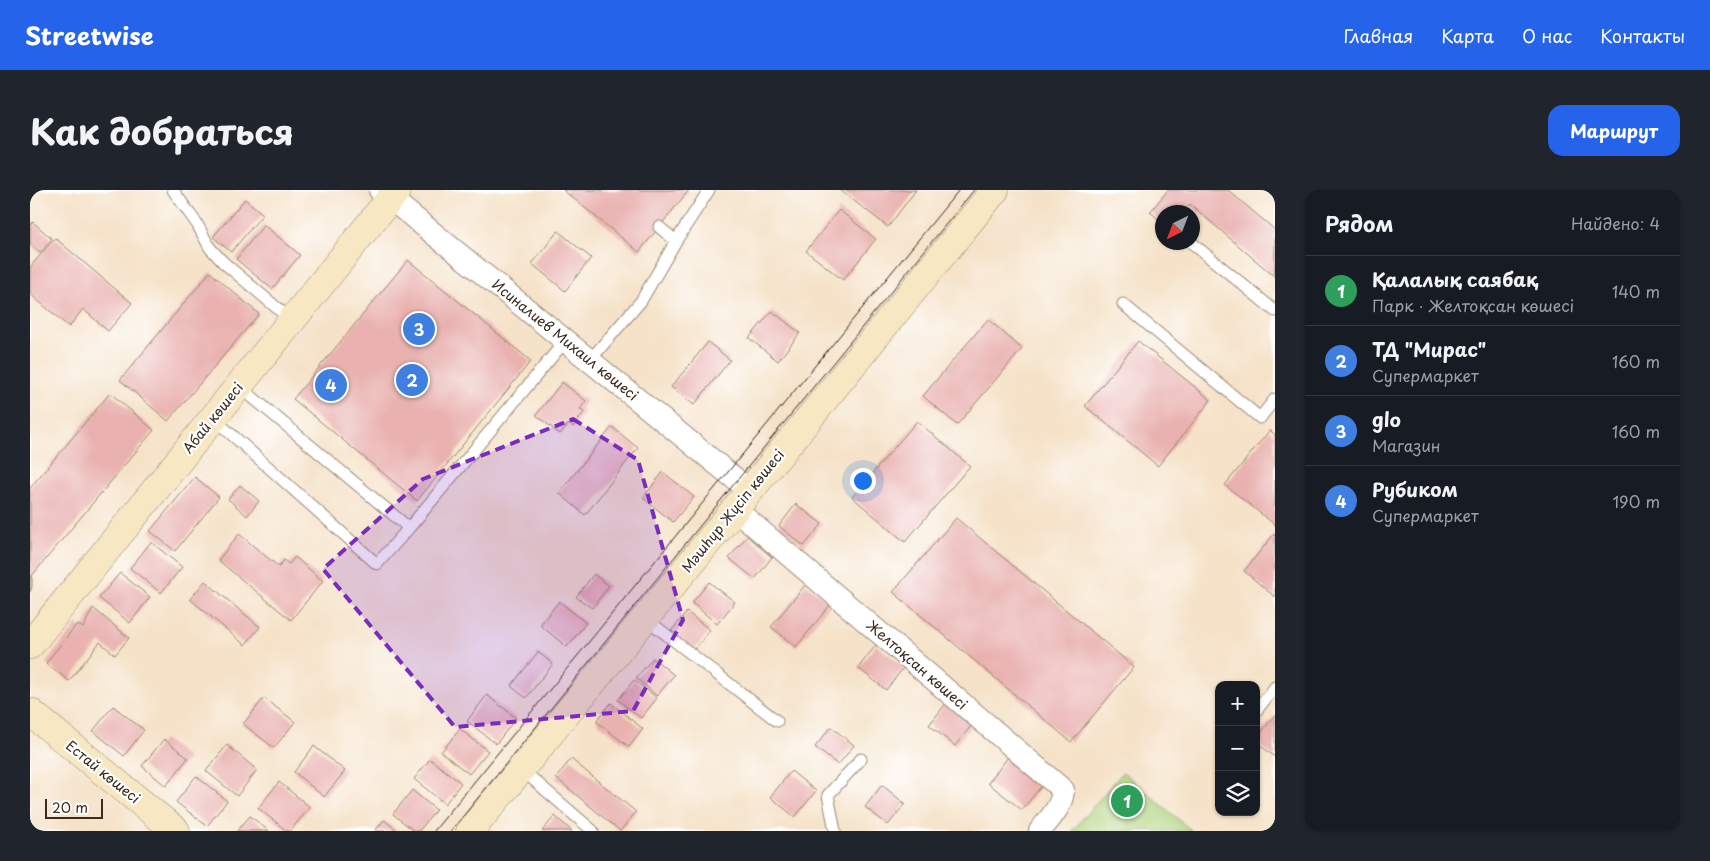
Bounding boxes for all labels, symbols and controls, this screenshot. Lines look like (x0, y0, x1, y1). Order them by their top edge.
text: Streetwise (25, 17, 154, 53)
text: Главная (1344, 22, 1413, 49)
text: Карта (1441, 22, 1494, 49)
text: О нас (1522, 22, 1572, 49)
text: Контакты (1600, 22, 1685, 49)
text: Как добраться (30, 104, 294, 157)
button: Маршрут (1548, 105, 1680, 156)
north arrow (1155, 205, 1200, 250)
text: Рядом (1325, 207, 1393, 239)
text: Найдено: 4 (1571, 211, 1660, 235)
text: Қалалық саябақ (1372, 265, 1538, 293)
street label: Исиналиев Михаил көшесі (488, 274, 643, 405)
text: 1 (1337, 279, 1345, 303)
text: 140 m (1612, 279, 1660, 303)
text: Парк · Желтоқсан көшесі (1372, 293, 1574, 317)
pin: 3 (403, 310, 435, 348)
text: ТД "Мирас" (1372, 335, 1486, 363)
text: 2 (1335, 349, 1347, 373)
text: 160 m (1612, 349, 1660, 373)
pin: 2 (396, 361, 428, 399)
text: Супермаркет (1372, 363, 1479, 387)
pin: 4 (315, 366, 347, 404)
street label: Абай көшесі (177, 378, 248, 458)
text: glo (1372, 405, 1401, 433)
text: 3 (1336, 419, 1346, 443)
text: 160 m (1612, 419, 1660, 443)
text: Магазин (1372, 433, 1441, 457)
street label: Мәшһүр Жүсіп көшесі (676, 445, 789, 577)
your location (850, 468, 876, 494)
text: Рубиком (1372, 475, 1458, 503)
text: 4 (1336, 489, 1346, 513)
text: 190 m (1612, 489, 1660, 513)
text: Супермаркет (1372, 503, 1479, 527)
street label: Желтоқсан көшесі (862, 615, 972, 714)
map controls (1215, 681, 1260, 816)
button: + (1215, 681, 1260, 726)
button: − (1215, 726, 1260, 771)
street label: Естай көшесі (62, 735, 145, 808)
button: layers (1215, 771, 1260, 816)
pin: 1 (1111, 782, 1143, 820)
scale bar (45, 796, 102, 819)
text: 20 m (52, 797, 88, 818)

